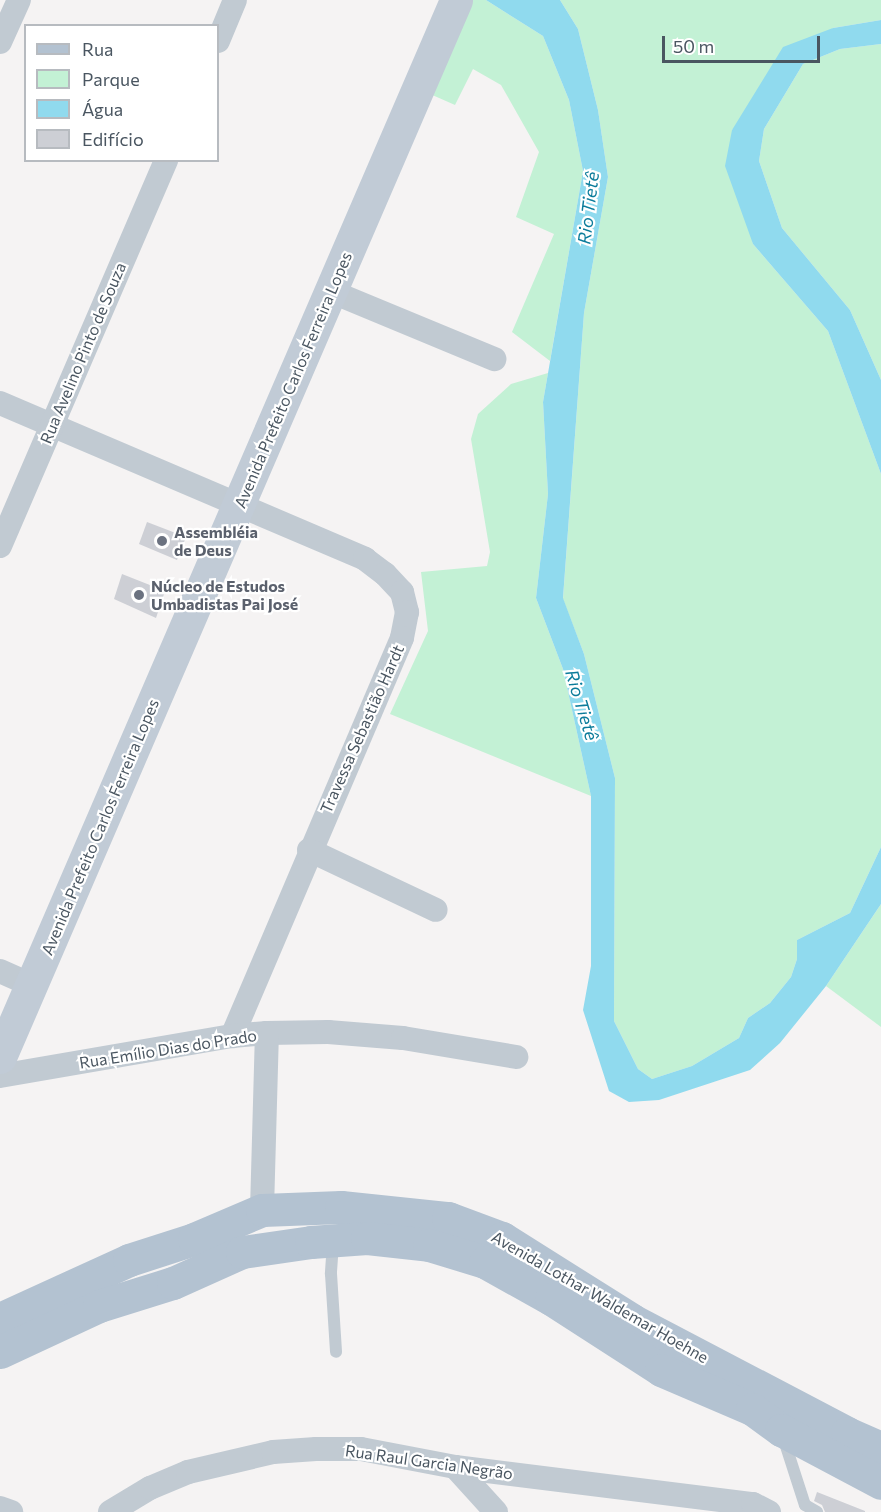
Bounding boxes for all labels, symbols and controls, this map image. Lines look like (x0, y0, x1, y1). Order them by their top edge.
legend (24, 24, 219, 162)
scale bar (665, 24, 822, 62)
text: 50 m (673, 35, 714, 57)
text: Rua (82, 38, 113, 60)
text: Parque (82, 68, 140, 90)
text: Água (82, 98, 123, 120)
text: Edifício (82, 128, 144, 150)
water label: Rio Tietê (573, 170, 603, 246)
street label: Avenida Prefeito Carlos Ferreira Lopes (230, 249, 356, 511)
street label: Rua Avelino Pinto de Souza (36, 259, 130, 447)
place label: Assembléia de Deus (174, 522, 258, 560)
marker: Assembléia de Deus (155, 534, 169, 548)
place label: Núcleo de Estudos Umbadistas Pai José (151, 576, 298, 614)
marker: Núcleo de Estudos Umbadistas Pai José (132, 588, 146, 602)
street label: Travessa Sebastião Hardt (316, 642, 408, 816)
water label: Rio Tietê (561, 667, 603, 743)
street label: Avenida Prefeito Carlos Ferreira Lopes (37, 696, 163, 958)
street label: Rua Emílio Dias do Prado (78, 1025, 258, 1073)
street label: Avenida Lothar Waldemar Hoehne (488, 1227, 712, 1367)
street label: Rua Raul Garcia Negrão (344, 1441, 514, 1483)

